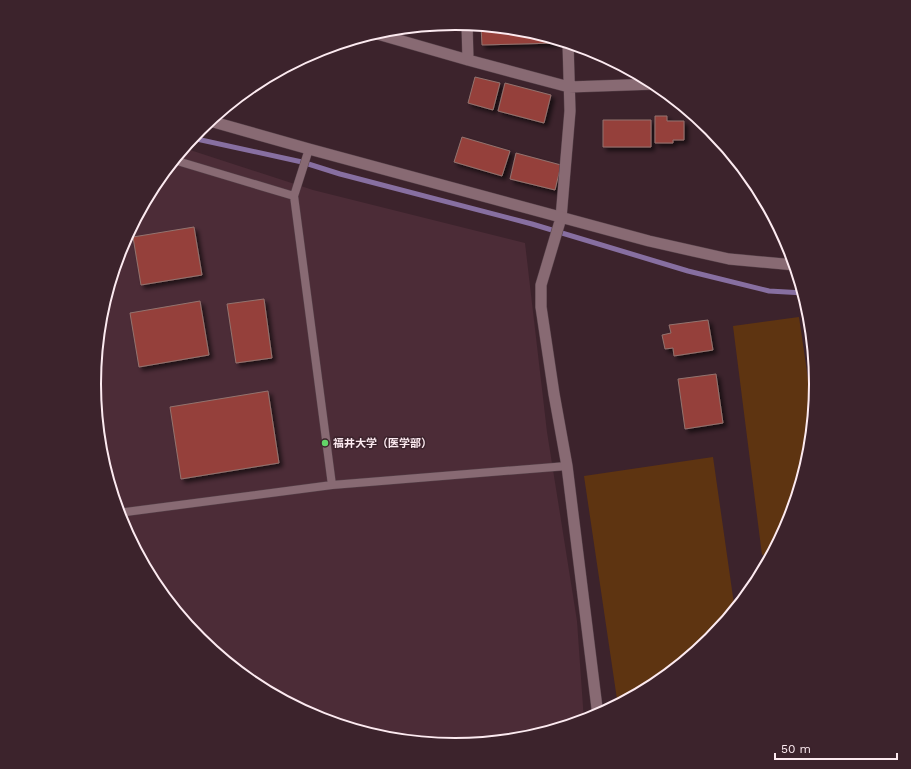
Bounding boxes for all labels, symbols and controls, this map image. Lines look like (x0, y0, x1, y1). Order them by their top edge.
place label: 福井大学（医学部） (333, 437, 432, 450)
marker: 福井大学（医学部） (320, 438, 330, 448)
scale bar (775, 735, 897, 761)
text: 50 m (781, 742, 811, 756)

